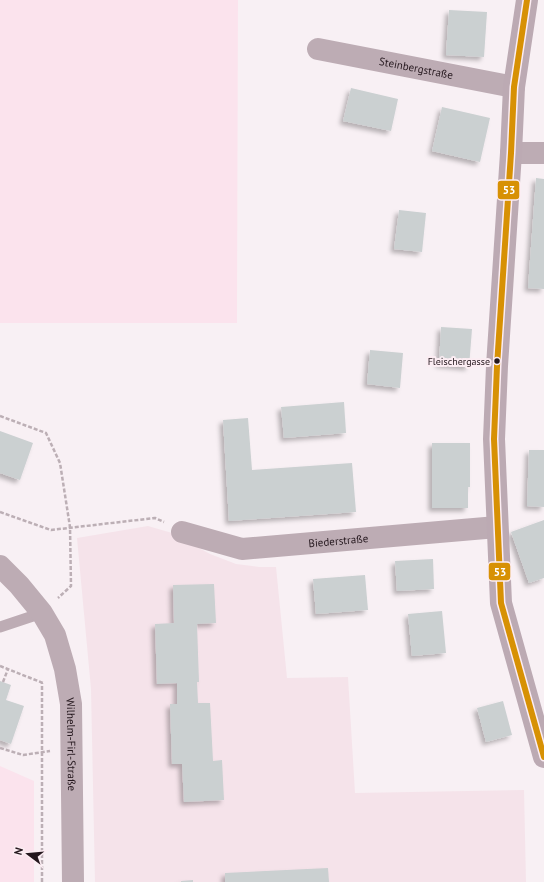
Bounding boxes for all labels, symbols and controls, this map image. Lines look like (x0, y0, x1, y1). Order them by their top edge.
street label: Steinbergstraße (378, 54, 455, 82)
line badge: 53 (497, 180, 520, 200)
text: 53 (503, 183, 515, 197)
place label: Fleischergasse (428, 355, 490, 368)
marker: Fleischergasse (492, 356, 502, 366)
street label: Biederstraße (308, 531, 369, 550)
line badge: 53 (488, 562, 511, 581)
text: 53 (494, 565, 506, 579)
street label: Wilhelm-Firl-Straße (63, 697, 79, 792)
north arrow (8, 834, 48, 874)
text: N (11, 846, 26, 857)

